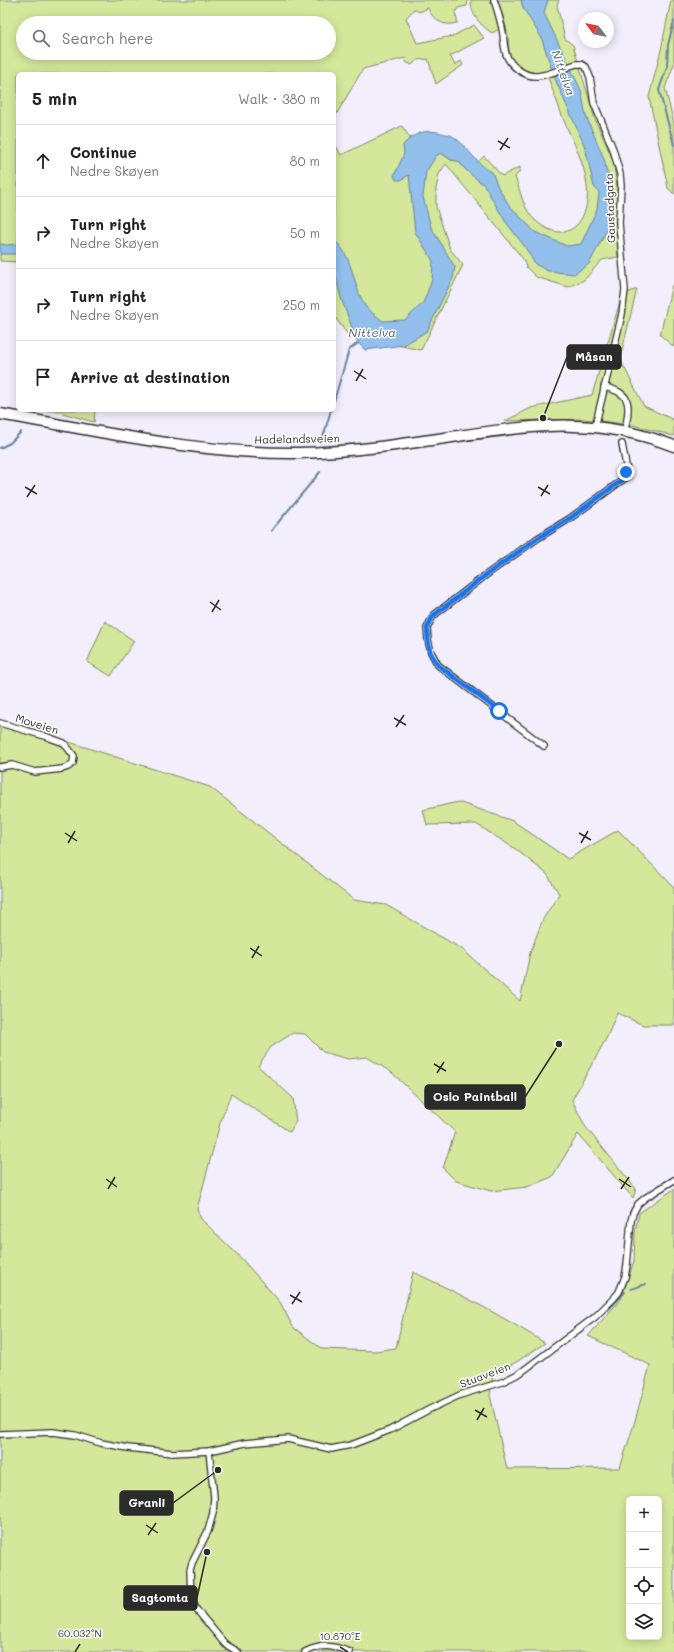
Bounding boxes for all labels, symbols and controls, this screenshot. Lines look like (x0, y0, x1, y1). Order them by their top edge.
north arrow (578, 12, 614, 48)
search box (16, 16, 336, 60)
icon: search (30, 27, 52, 49)
text: Search here (62, 28, 153, 48)
water label: Nittelva (548, 48, 580, 98)
text: 5 min (32, 87, 77, 109)
text: Walk · 380 m (238, 90, 320, 107)
text: Continue (70, 142, 137, 162)
icon: ahead (32, 150, 54, 172)
text: 80 m (290, 152, 320, 169)
text: Nedre Skøyen (70, 162, 159, 179)
street label: Gaustadgata (601, 173, 618, 243)
text: Turn right (70, 214, 147, 234)
icon: right (32, 222, 54, 244)
text: 50 m (290, 224, 320, 241)
text: Nedre Skøyen (70, 234, 159, 251)
text: Turn right (70, 286, 147, 306)
icon: right (32, 294, 54, 316)
text: 250 m (283, 296, 320, 313)
text: Nedre Skøyen (70, 306, 159, 323)
water label: Nittelva (348, 324, 396, 340)
callout: Måsan (567, 345, 621, 369)
text: Måsan (575, 348, 613, 364)
icon: arrive (32, 366, 54, 388)
text: Arrive at destination (70, 367, 230, 387)
street label: Hadelandsveien (254, 430, 340, 447)
route end (617, 463, 635, 481)
route start (490, 702, 508, 720)
street label: Moveien (14, 710, 60, 737)
callout: Oslo Paintball (425, 1085, 525, 1109)
text: Oslo Paintball (433, 1088, 517, 1104)
street label: Stuaveien (457, 1358, 512, 1391)
callout: Granli (120, 1491, 173, 1515)
text: Granli (128, 1494, 166, 1510)
map controls (626, 1496, 662, 1640)
button: + (626, 1496, 662, 1532)
button: − (626, 1532, 662, 1568)
button: locate (626, 1568, 662, 1604)
callout: Sagtomta (124, 1586, 197, 1610)
text: Sagtomta (132, 1589, 188, 1605)
button: layers (626, 1604, 662, 1640)
text: 60.032°N (58, 1626, 102, 1640)
text: 10.870°E (320, 1629, 361, 1643)

